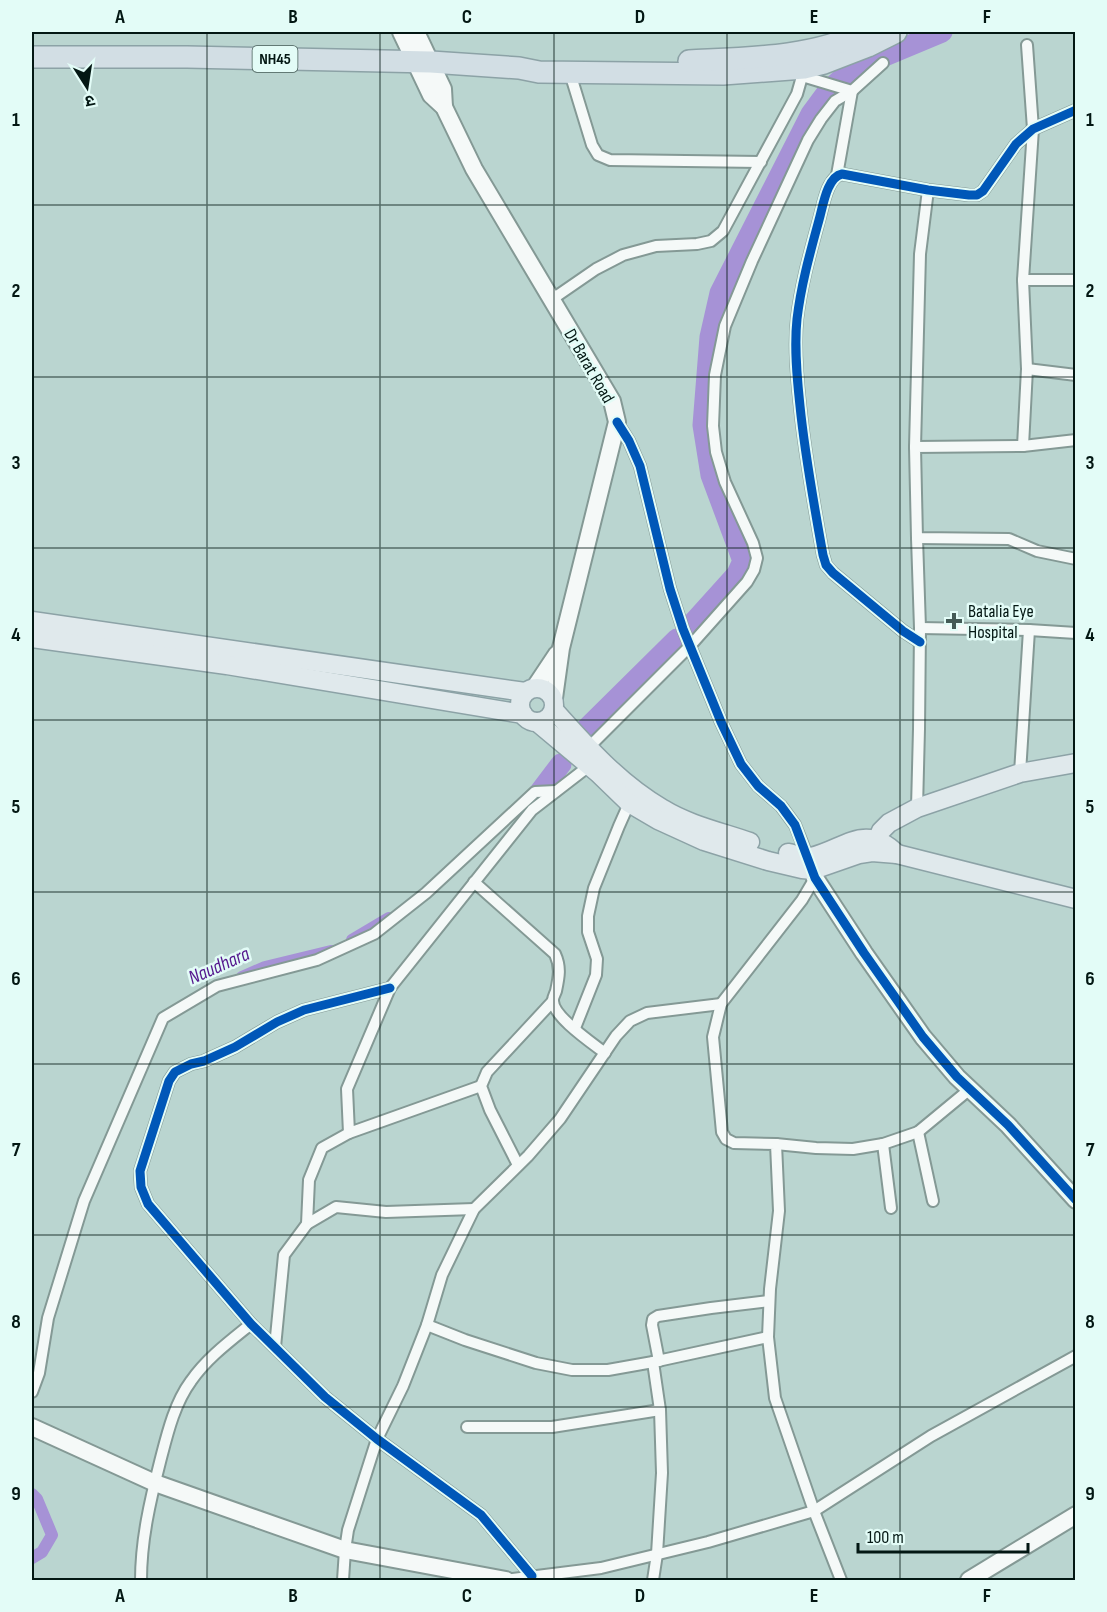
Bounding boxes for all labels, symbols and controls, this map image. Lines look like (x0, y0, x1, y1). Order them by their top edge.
text: A (114, 5, 125, 29)
text: B (288, 5, 298, 29)
text: C (462, 5, 472, 29)
text: D (635, 5, 645, 29)
text: E (810, 5, 818, 29)
text: F (983, 5, 991, 29)
road number: NH45 (252, 46, 298, 72)
north arrow (57, 57, 117, 117)
text: उ (83, 90, 96, 111)
text: 1 (12, 108, 20, 132)
text: 1 (1086, 108, 1094, 132)
text: 2 (12, 279, 20, 303)
text: 2 (1086, 279, 1094, 303)
street label: Dr Barat Road (559, 325, 619, 407)
text: 3 (12, 451, 21, 475)
text: 3 (1086, 451, 1095, 475)
place label: Batalia Eye Hospital (968, 601, 1034, 643)
marker: Batalia Eye Hospital (945, 612, 963, 630)
text: 4 (11, 623, 21, 647)
text: 4 (1085, 623, 1095, 647)
text: 5 (12, 795, 21, 819)
text: 5 (1086, 795, 1095, 819)
water label: Naudhara (185, 942, 253, 990)
text: 6 (11, 967, 21, 991)
text: 6 (1085, 967, 1095, 991)
text: 7 (12, 1138, 21, 1162)
text: 7 (1086, 1138, 1095, 1162)
text: 8 (11, 1310, 21, 1334)
text: 8 (1085, 1310, 1095, 1334)
text: 9 (11, 1482, 21, 1506)
text: 9 (1085, 1482, 1095, 1506)
scale bar (858, 1516, 1028, 1554)
text: 100 m (867, 1527, 904, 1548)
text: A (114, 1584, 125, 1608)
text: B (288, 1584, 298, 1608)
text: C (462, 1584, 472, 1608)
text: D (635, 1584, 645, 1608)
text: E (810, 1584, 818, 1608)
text: F (983, 1584, 991, 1608)

